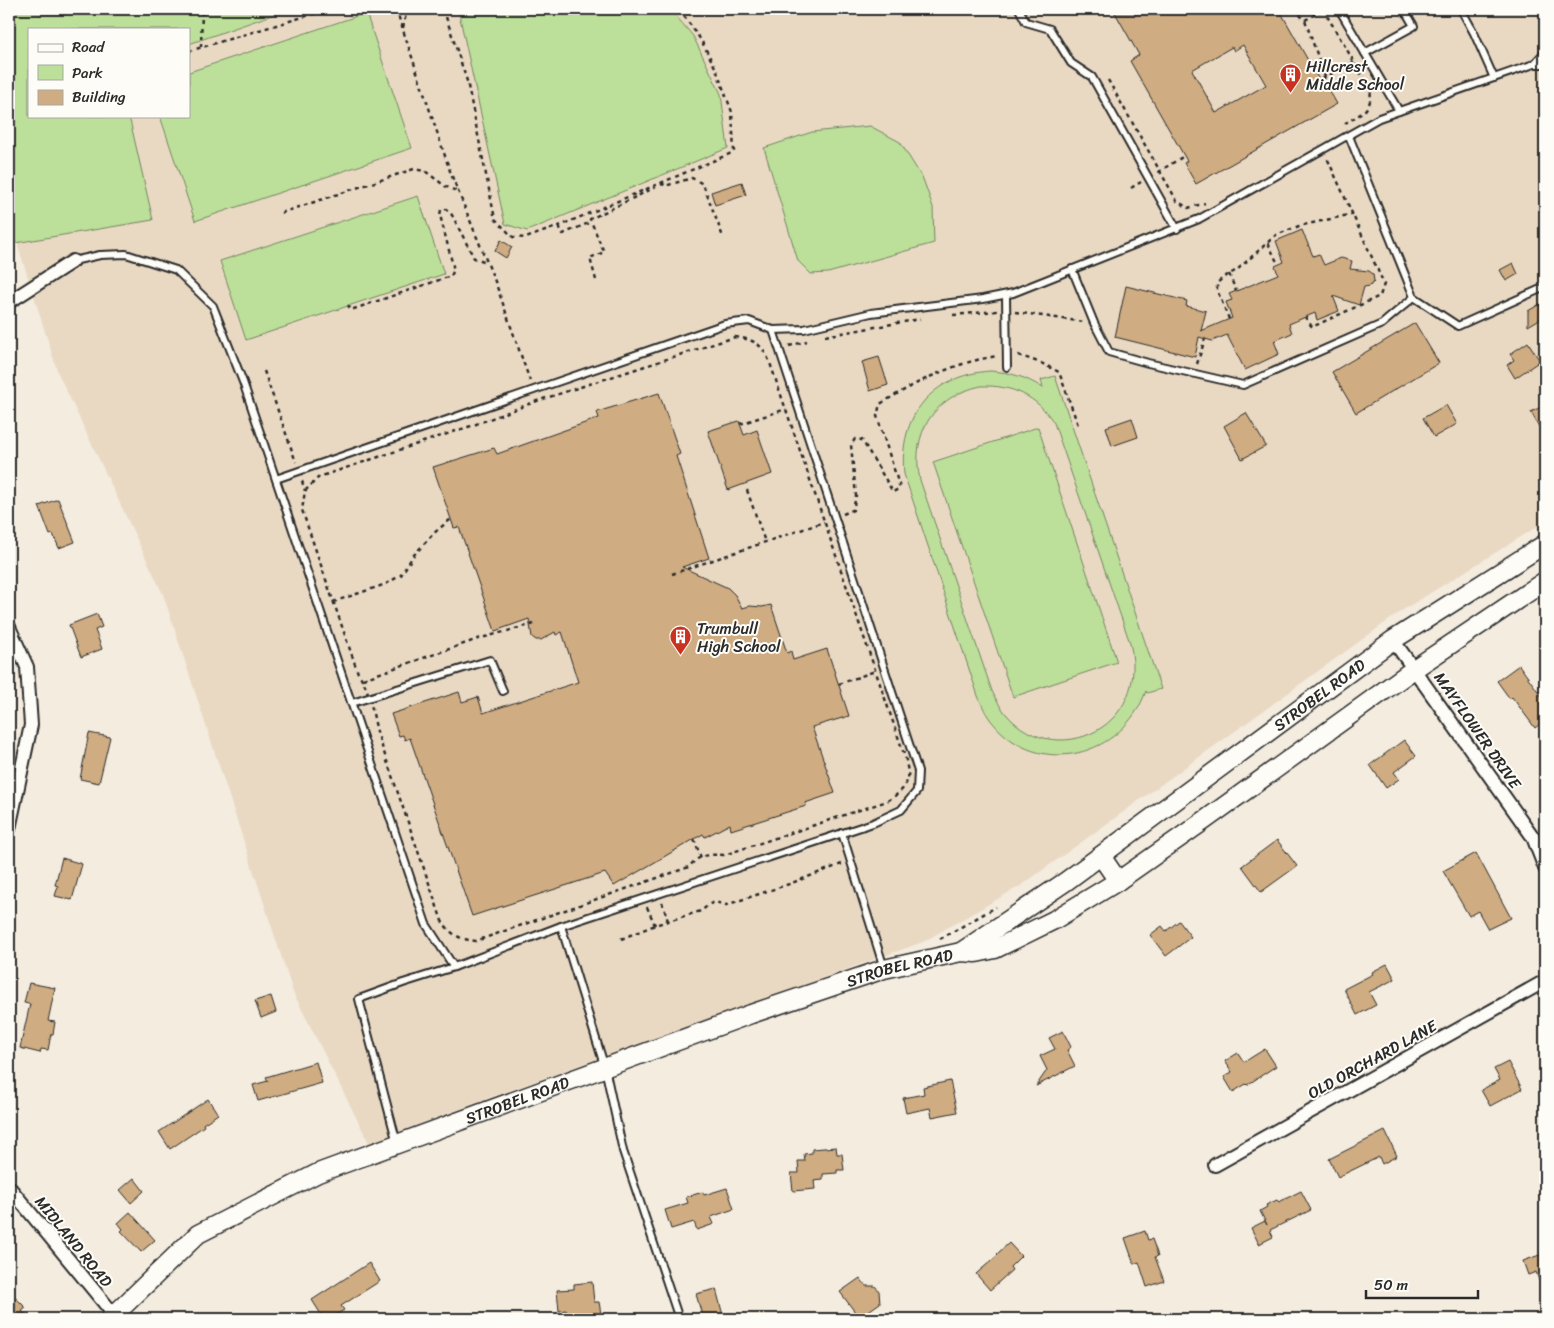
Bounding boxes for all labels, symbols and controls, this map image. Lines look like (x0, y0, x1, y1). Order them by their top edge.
legend (28, 28, 190, 118)
text: Road (72, 34, 105, 60)
place label: Hillcrest Middle School (1306, 52, 1405, 99)
text: Park (72, 60, 103, 86)
building icon: Hillcrest Middle School (1278, 63, 1302, 94)
text: Building (72, 84, 126, 110)
place label: Trumbull High School (697, 614, 781, 661)
building icon: Trumbull High School (669, 625, 693, 656)
street label: STROBEL ROAD (1267, 651, 1372, 739)
street label: MAYFLOWER DRIVE (1426, 665, 1530, 796)
street label: STROBEL ROAD (842, 940, 956, 996)
street label: OLD ORCHARD LANE (1302, 1011, 1443, 1107)
street label: STROBEL ROAD (461, 1068, 574, 1133)
street label: MIDLAND ROAD (27, 1189, 120, 1294)
scale bar (1366, 1268, 1479, 1300)
text: 50 m (1374, 1272, 1409, 1298)

